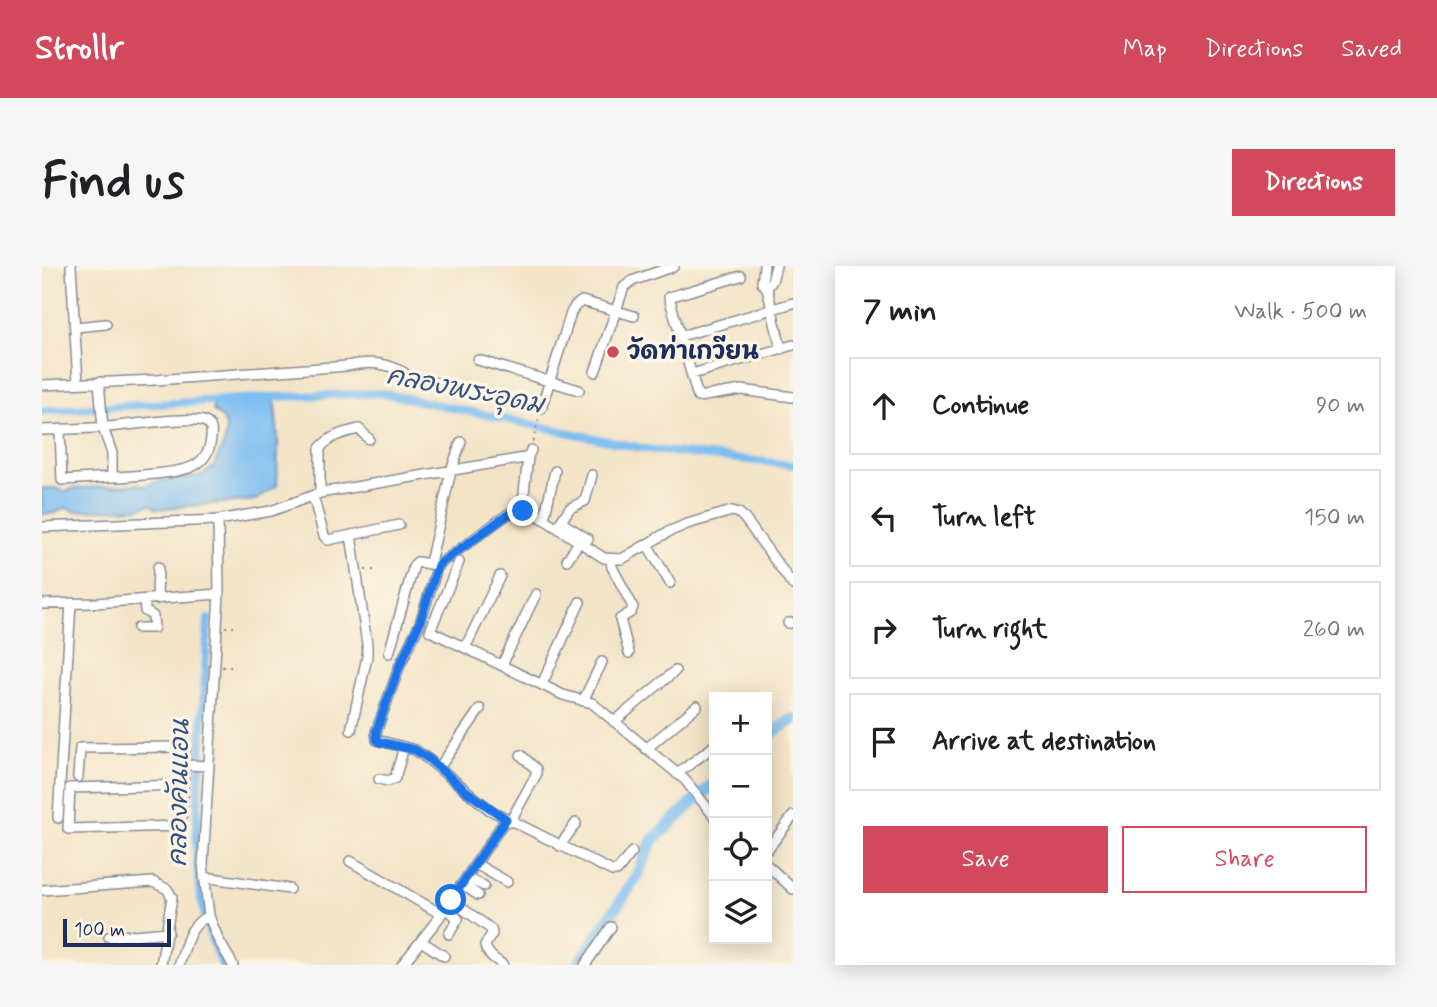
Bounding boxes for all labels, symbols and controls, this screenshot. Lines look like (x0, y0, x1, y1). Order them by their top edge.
text: Strollr (35, 27, 124, 71)
text: Map (1123, 34, 1167, 65)
text: Directions (1205, 34, 1303, 65)
text: Saved (1341, 34, 1402, 65)
button: Directions (1232, 149, 1395, 216)
text: Find us (42, 150, 185, 215)
text: 7 min (863, 292, 937, 331)
text: Walk · 500 m (1234, 297, 1367, 327)
place label: วัดท่าเกวียน (627, 334, 759, 368)
marker: วัดท่าเกวียน (605, 344, 621, 360)
water label: คลองพระอุดม (384, 359, 548, 424)
icon: ahead (865, 387, 903, 425)
text: Continue (932, 389, 1029, 423)
text: 90 m (1316, 391, 1365, 421)
route end (507, 495, 538, 526)
icon: left (865, 499, 903, 537)
text: Turn left (932, 501, 1036, 535)
text: 150 m (1304, 503, 1365, 533)
icon: right (865, 611, 903, 649)
text: Turn right (932, 613, 1048, 647)
text: 260 m (1303, 615, 1365, 645)
map controls (709, 692, 772, 944)
button: + (709, 692, 772, 755)
water label: คลองคันแอน (162, 718, 198, 867)
icon: arrive (865, 723, 903, 761)
text: Arrive at destination (932, 725, 1156, 759)
button: − (709, 755, 772, 818)
button: locate (709, 818, 772, 881)
button: Save (863, 826, 1108, 893)
button: Share (1122, 826, 1367, 893)
button: layers (709, 881, 772, 944)
route start (435, 884, 466, 915)
scale bar (63, 916, 172, 948)
text: 100 m (74, 918, 125, 943)

